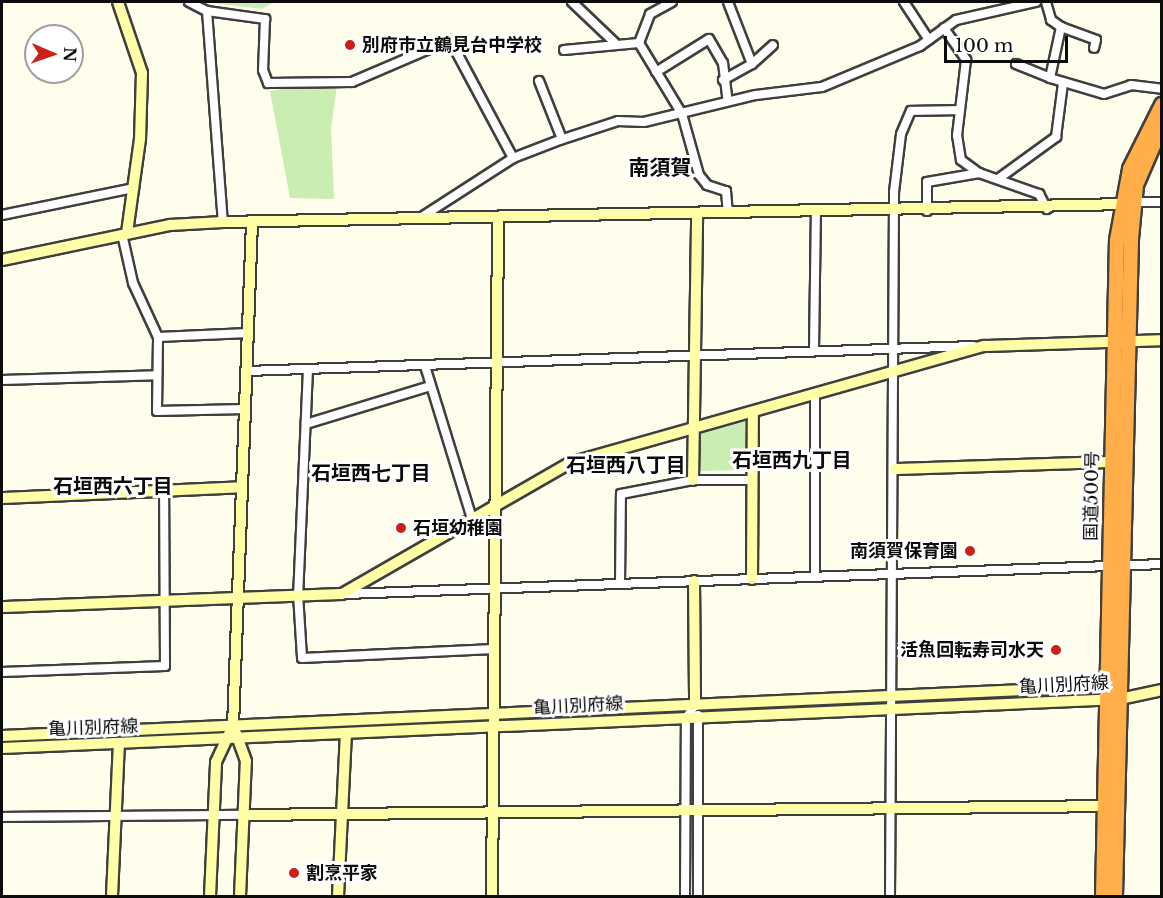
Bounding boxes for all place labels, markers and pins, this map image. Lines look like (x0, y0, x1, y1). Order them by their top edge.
place label: 別府市立鶴見台中学校 (362, 34, 542, 56)
marker: 別府市立鶴見台中学校 (343, 38, 357, 52)
place label: 石垣幼稚園 (413, 517, 503, 539)
marker: 石垣幼稚園 (394, 521, 408, 535)
place label: 南須賀保育園 (850, 540, 958, 562)
marker: 南須賀保育園 (963, 544, 977, 558)
place label: 活魚回転寿司水天 (900, 639, 1044, 661)
marker: 活魚回転寿司水天 (1049, 643, 1063, 657)
place label: 割烹平家 (306, 862, 378, 884)
marker: 割烹平家 (287, 866, 301, 880)

